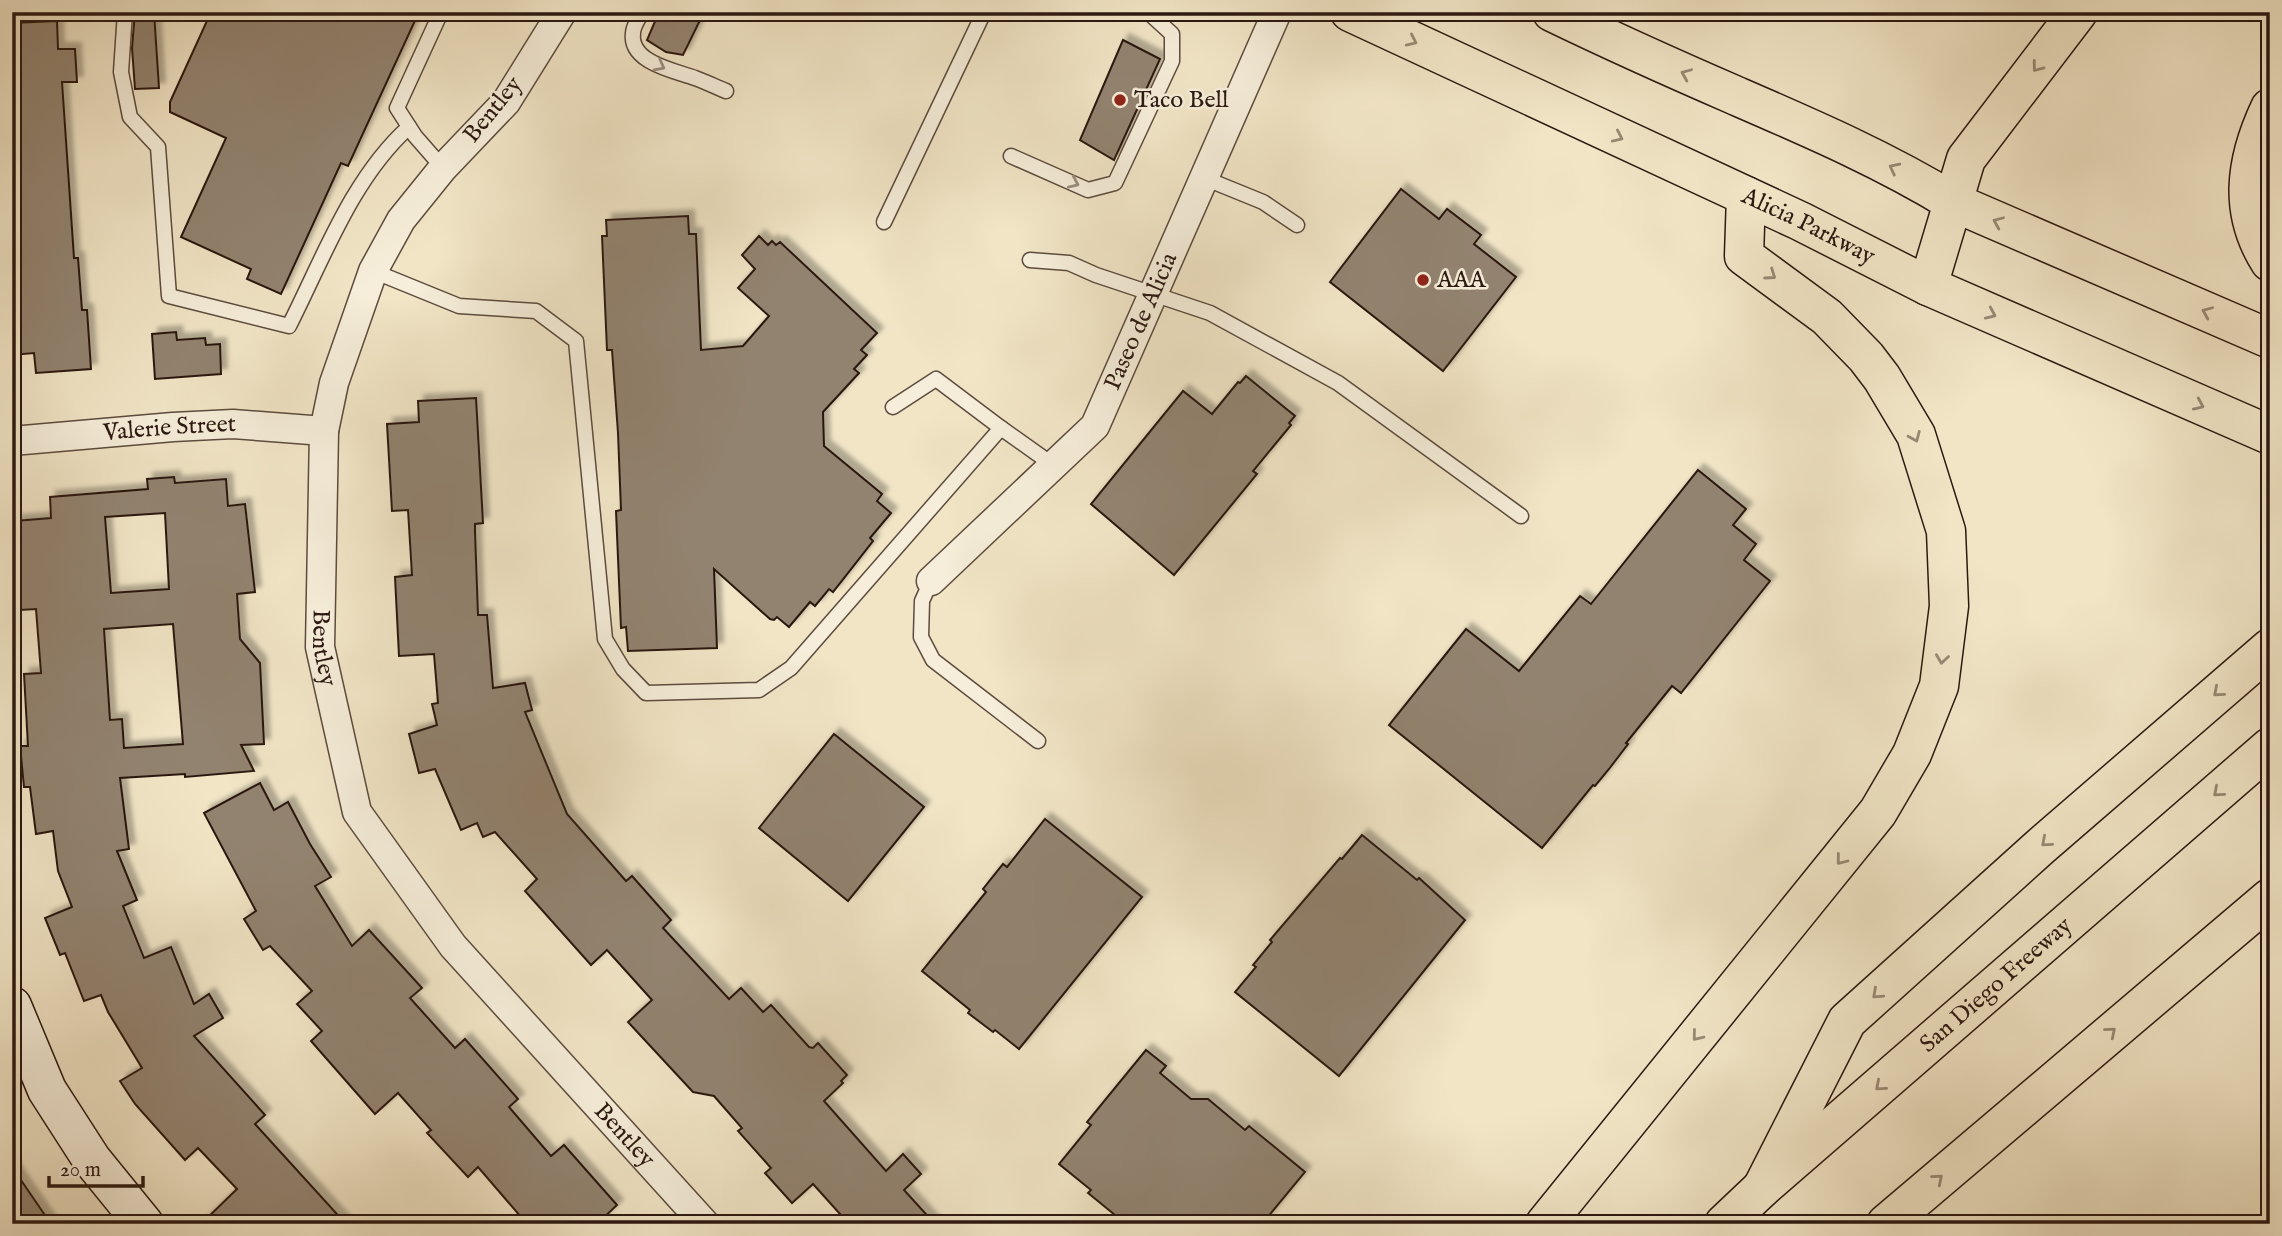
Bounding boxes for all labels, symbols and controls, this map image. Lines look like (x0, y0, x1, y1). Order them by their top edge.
one-way arrow (1405, 33, 1417, 47)
one-way arrow (652, 58, 665, 71)
one-way arrow (2032, 59, 2045, 71)
one-way arrow (1681, 68, 1694, 82)
street label: Bentley (457, 70, 529, 150)
place label: Taco Bell (1134, 85, 1229, 116)
marker: Taco Bell (1112, 92, 1128, 108)
one-way arrow (1611, 129, 1623, 143)
one-way arrow (1888, 163, 1901, 177)
one-way arrow (1067, 175, 1079, 189)
street label: Alicia Parkway (1736, 180, 1880, 272)
one-way arrow (1993, 216, 2005, 230)
street label: Paseo de Alicia (1097, 247, 1185, 395)
place label: AAA (1436, 265, 1486, 296)
one-way arrow (1763, 267, 1776, 279)
marker: AAA (1415, 272, 1431, 288)
one-way arrow (1984, 306, 1996, 320)
one-way arrow (2202, 306, 2214, 320)
one-way arrow (2192, 397, 2205, 411)
street label: Valerie Street (101, 408, 237, 449)
one-way arrow (1907, 431, 1921, 443)
street label: Bentley (304, 609, 344, 689)
one-way arrow (1935, 654, 1950, 665)
one-way arrow (2213, 684, 2226, 696)
one-way arrow (2213, 784, 2226, 796)
one-way arrow (2042, 833, 2055, 846)
one-way arrow (1836, 852, 1849, 864)
street label: San Diego Freeway (1913, 910, 2079, 1060)
one-way arrow (1872, 986, 1885, 998)
one-way arrow (1693, 1027, 1705, 1040)
one-way arrow (2103, 1028, 2116, 1040)
one-way arrow (1875, 1078, 1888, 1090)
street label: Bentley (587, 1096, 662, 1174)
scale bar (49, 1145, 144, 1189)
text: 20 m (60, 1157, 101, 1184)
one-way arrow (1930, 1175, 1943, 1188)

